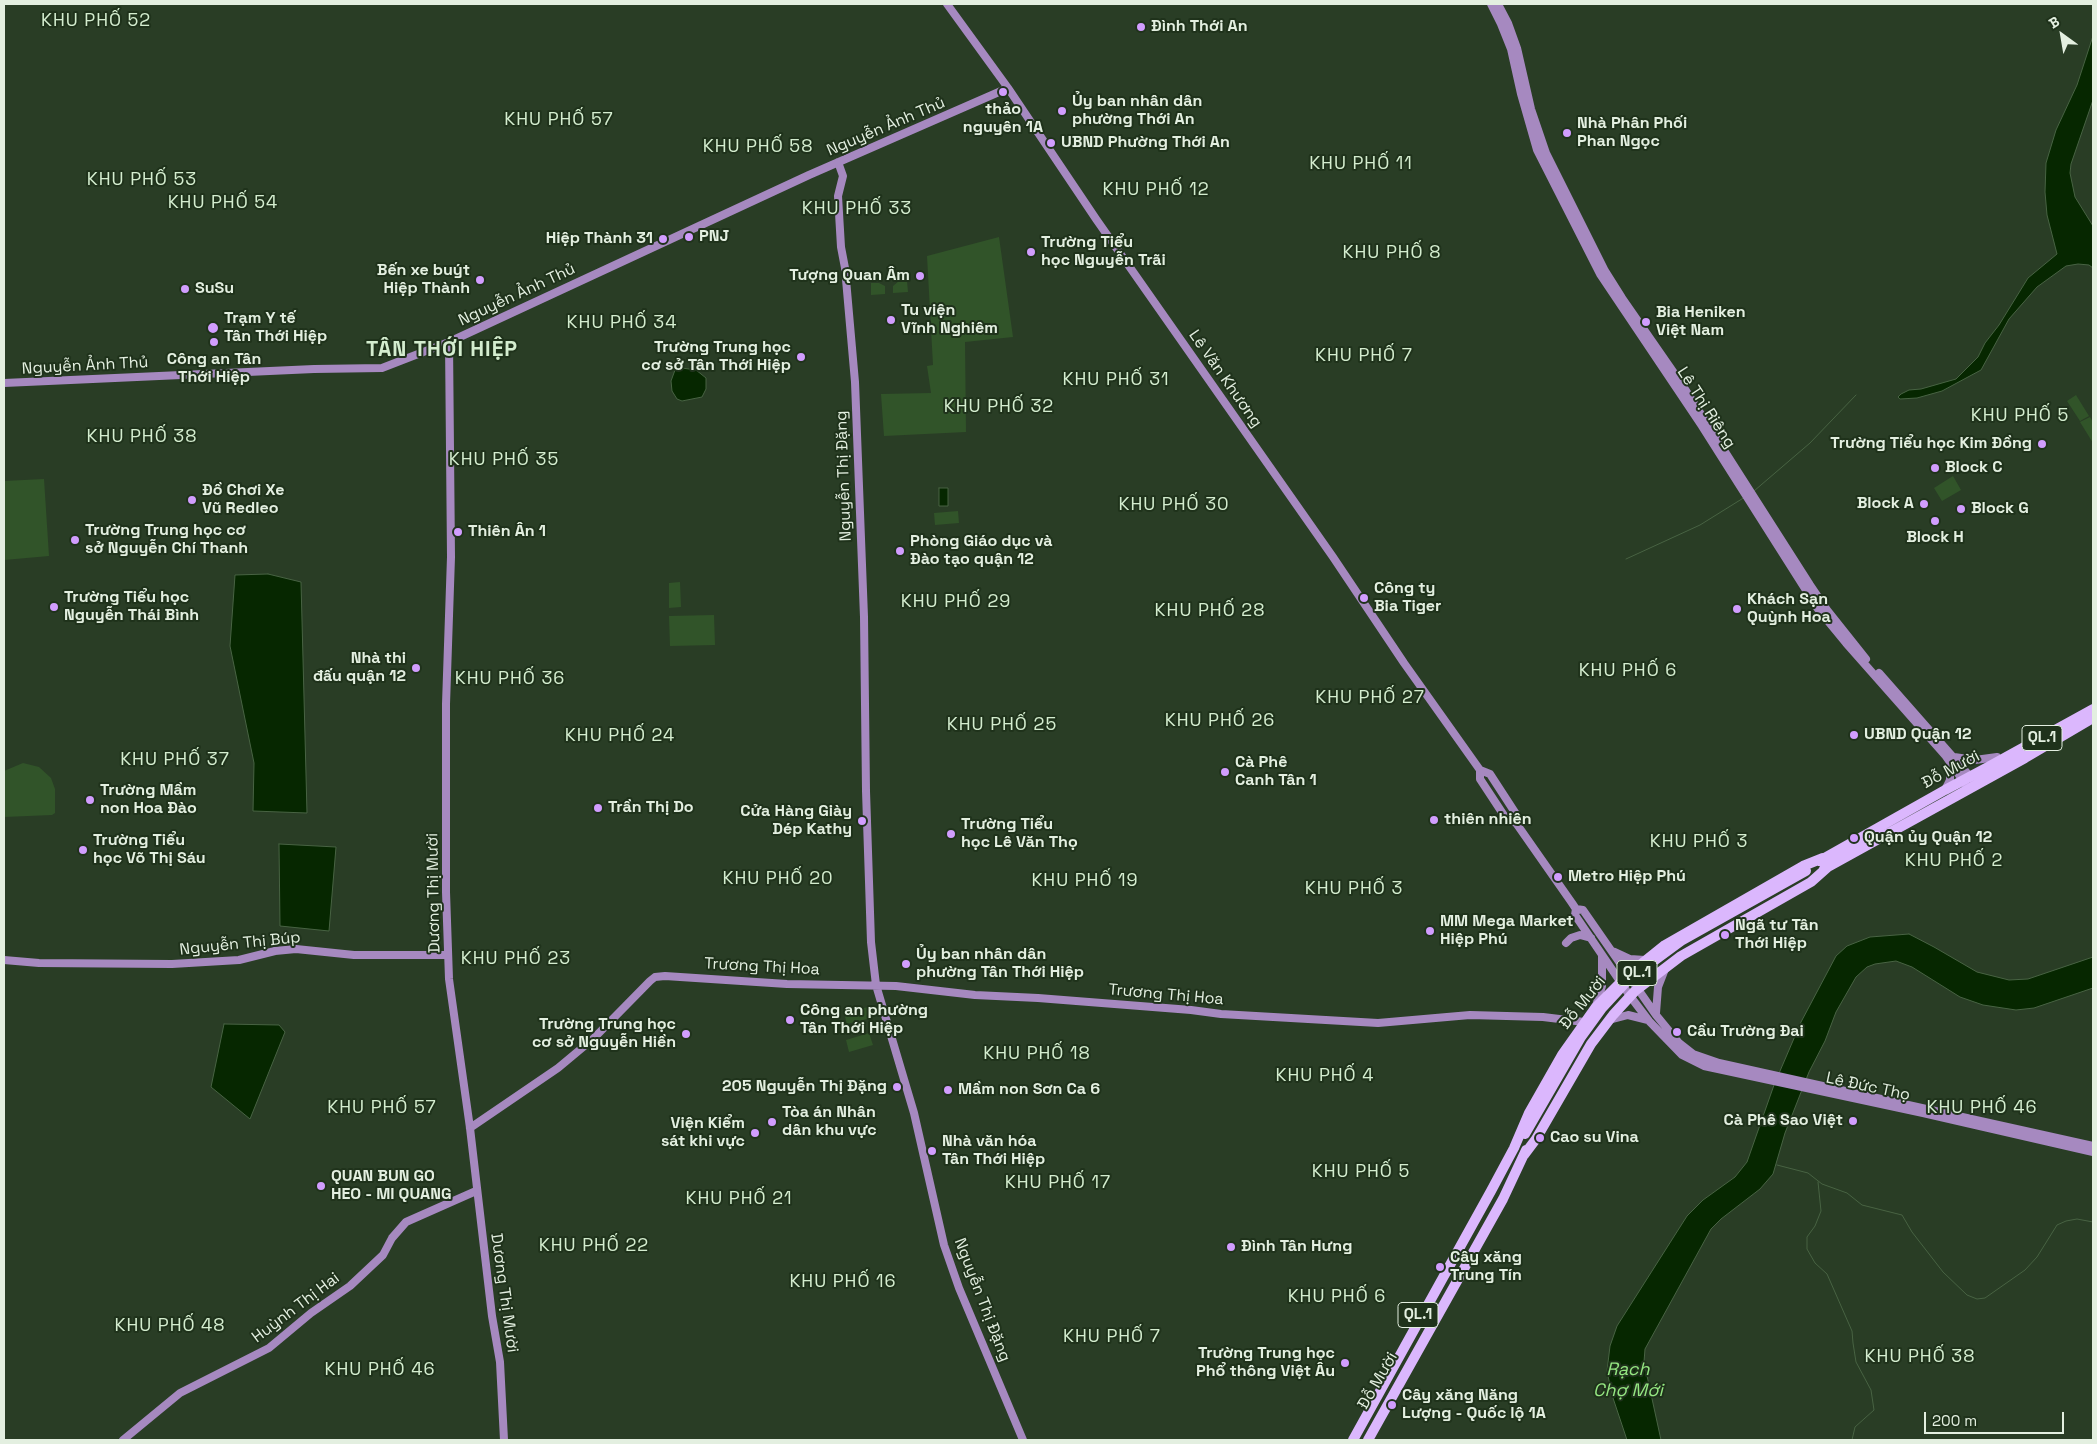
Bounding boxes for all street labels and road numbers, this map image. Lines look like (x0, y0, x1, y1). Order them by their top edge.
street label: Nguyễn Ảnh Thủ (824, 93, 948, 161)
street label: Nguyễn Ảnh Thủ (456, 260, 578, 330)
street label: Lê Văn Khương (1184, 327, 1266, 431)
street label: Nguyễn Ảnh Thủ (21, 353, 149, 379)
street label: Lê Thị Riêng (1673, 364, 1739, 452)
street label: Nguyễn Thị Đặng (832, 410, 856, 542)
road number: QL.1 (2022, 726, 2062, 750)
street label: Đỗ Mười (1919, 747, 1983, 793)
street label: Dương Thị Mười (423, 833, 445, 953)
street label: Nguyễn Thị Búp (178, 928, 302, 960)
street label: Trương Thị Hoa (704, 954, 820, 980)
road number: QL.1 (1617, 960, 1657, 986)
street label: Đỗ Mười (1556, 973, 1610, 1033)
street label: Trương Thị Hoa (1108, 980, 1224, 1010)
street label: Lê Đức Thọ (1824, 1069, 1912, 1105)
street label: Dương Thị Mười (486, 1232, 522, 1354)
street label: Nguyễn Thị Đặng (950, 1235, 1014, 1365)
street label: Huỳnh Thị Hai (248, 1269, 344, 1347)
road number: QL.1 (1398, 1302, 1438, 1328)
street label: Đỗ Mười (1354, 1349, 1402, 1413)

